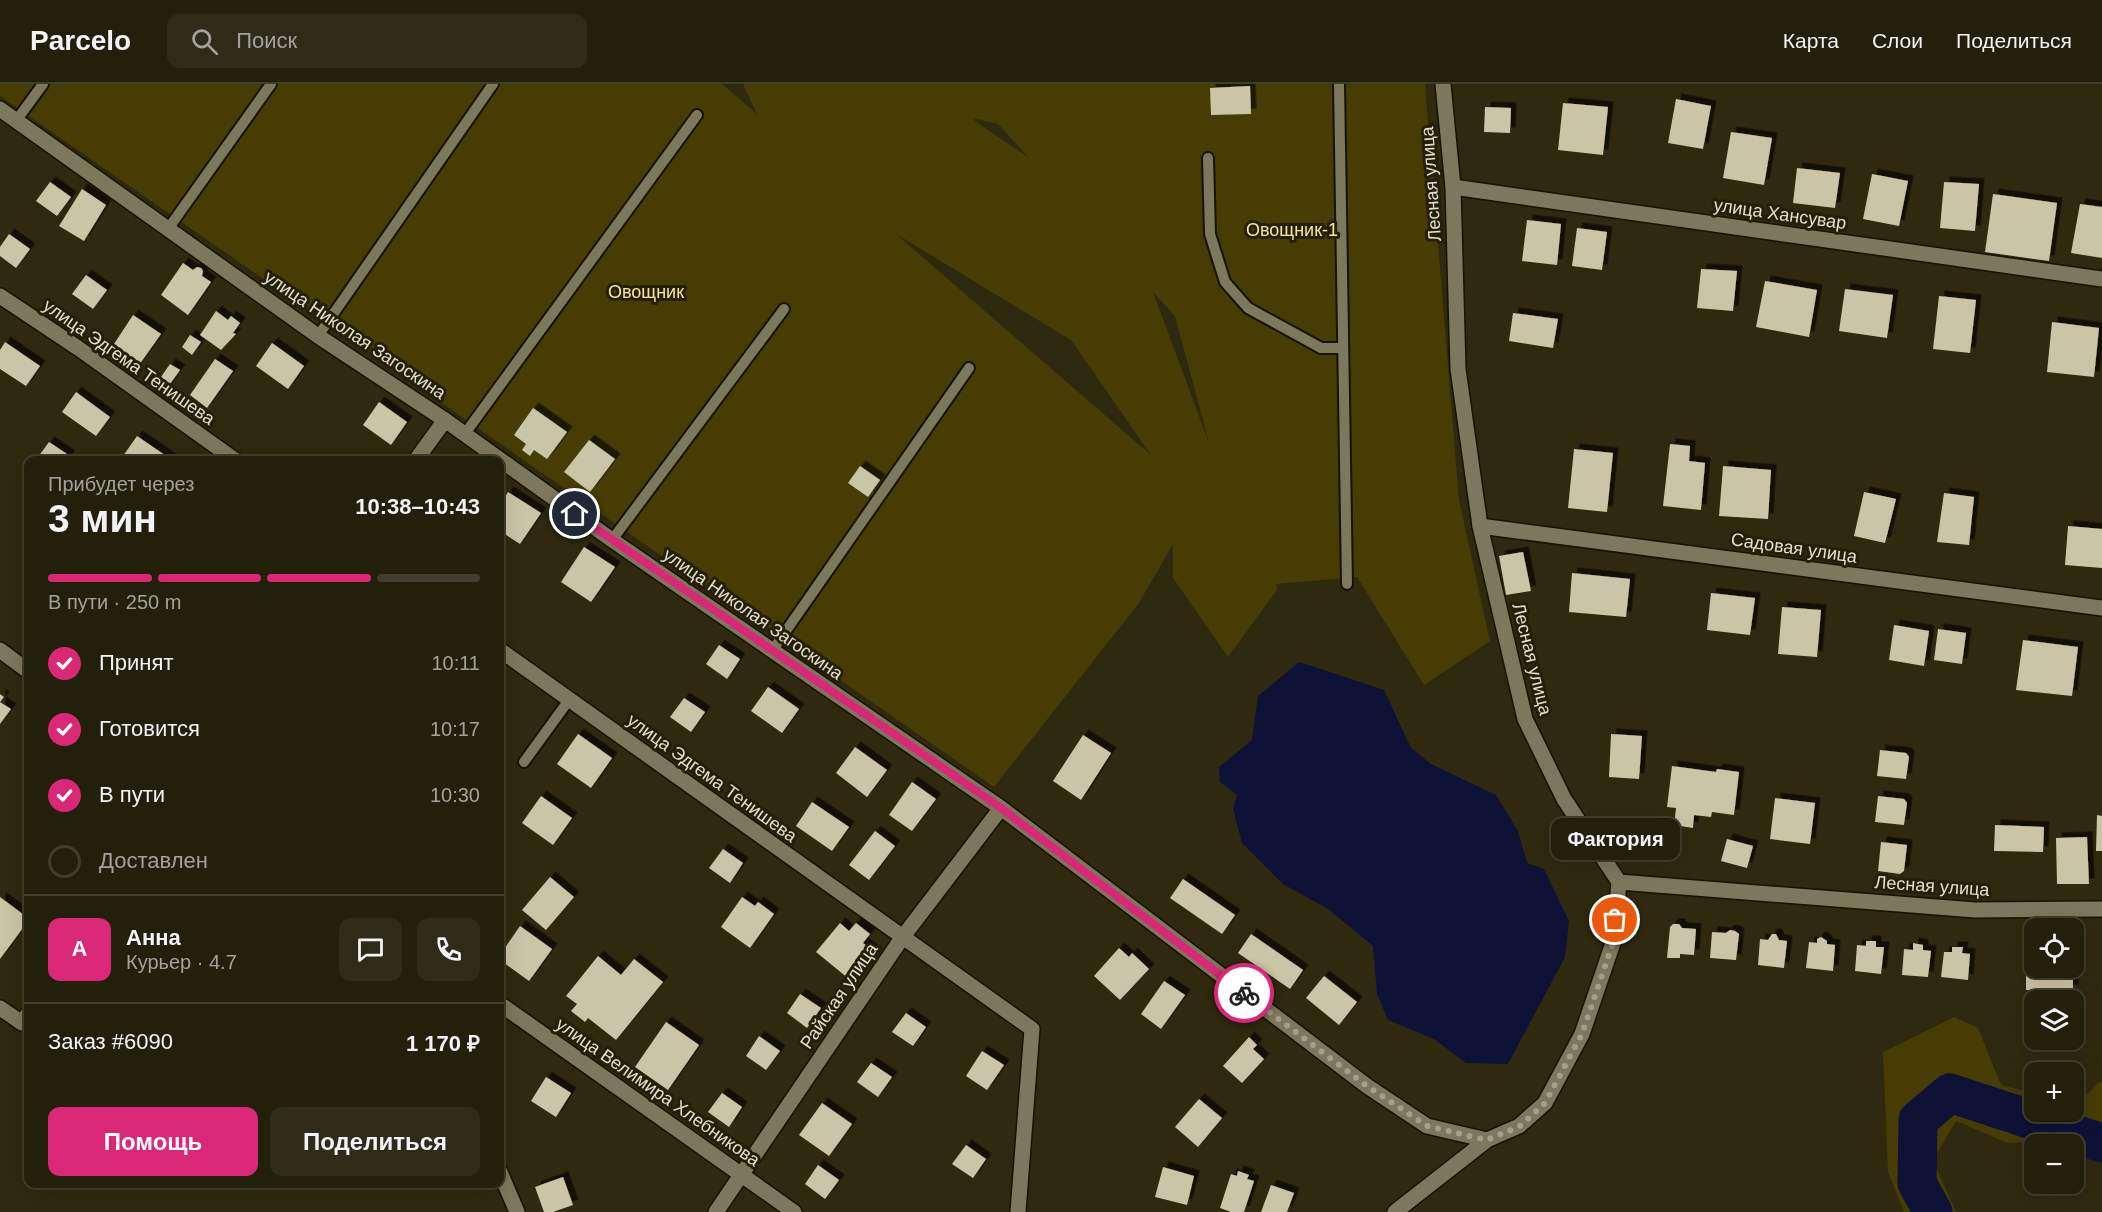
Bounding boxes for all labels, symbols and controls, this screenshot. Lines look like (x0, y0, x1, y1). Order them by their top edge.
search box (167, 14, 587, 68)
text: Parcelo (30, 25, 131, 56)
icon: search (188, 25, 221, 58)
text: Поиск (236, 28, 297, 53)
text: Карта (1783, 29, 1839, 52)
text: Слои (1872, 29, 1923, 52)
text: Поделиться (1956, 29, 2072, 52)
street label: Лесная улица (1417, 125, 1445, 242)
street label: улица Хансувар (1712, 195, 1848, 233)
park label: Овощник-1 (1246, 220, 1338, 240)
street label: улица Николая Загоскина (261, 267, 450, 404)
park label: Овощник (608, 282, 684, 302)
street label: улица Эдгема Тенишева (39, 295, 219, 429)
text: Прибудет через (48, 473, 194, 495)
pin (549, 488, 600, 539)
text: 10:38–10:43 (355, 494, 480, 519)
text: 3 мин (48, 497, 157, 540)
icon: home (558, 497, 591, 530)
street label: Садовая улица (1730, 529, 1859, 567)
street label: улица Николая Загоскина (659, 544, 847, 684)
text: В пути · 250 m (48, 591, 181, 613)
street label: Лесная улица (1508, 601, 1556, 718)
icon: check (48, 647, 81, 680)
text: Принят (99, 650, 173, 675)
text: 10:11 (431, 652, 480, 674)
street label: улица Эдгема Тенишева (623, 710, 801, 847)
icon: check (48, 713, 81, 746)
text: Готовится (99, 716, 200, 741)
text: 10:17 (430, 718, 480, 740)
icon: check (48, 779, 81, 812)
text: В пути (99, 782, 165, 807)
text: 10:30 (430, 784, 480, 806)
callout: Фактория (1550, 818, 1680, 860)
text: Фактория (1567, 828, 1664, 850)
text: Доставлен (99, 848, 208, 873)
street label: Лесная улица (1874, 872, 1991, 900)
pin (1589, 894, 1640, 945)
icon: bag (1598, 903, 1631, 936)
button: chat (339, 918, 402, 981)
button: phone (417, 918, 480, 981)
map controls (2024, 918, 2084, 1194)
button: locate (2024, 918, 2084, 978)
text: Анна (126, 925, 181, 950)
text: А (72, 936, 87, 961)
street label: Райская улица (796, 939, 882, 1053)
text: Курьер · 4.7 (126, 951, 237, 973)
courier (1214, 963, 1274, 1023)
icon: bike (1228, 977, 1261, 1010)
button: layers (2024, 990, 2084, 1050)
street label: улица Велимира Хлебникова (552, 1014, 764, 1171)
text: Заказ #6090 (48, 1029, 173, 1054)
text: 1 170 ₽ (406, 1031, 480, 1056)
button: + (2024, 1062, 2084, 1122)
button: Помощь (48, 1107, 258, 1176)
button: Поделиться (270, 1107, 480, 1176)
button: − (2024, 1134, 2084, 1194)

